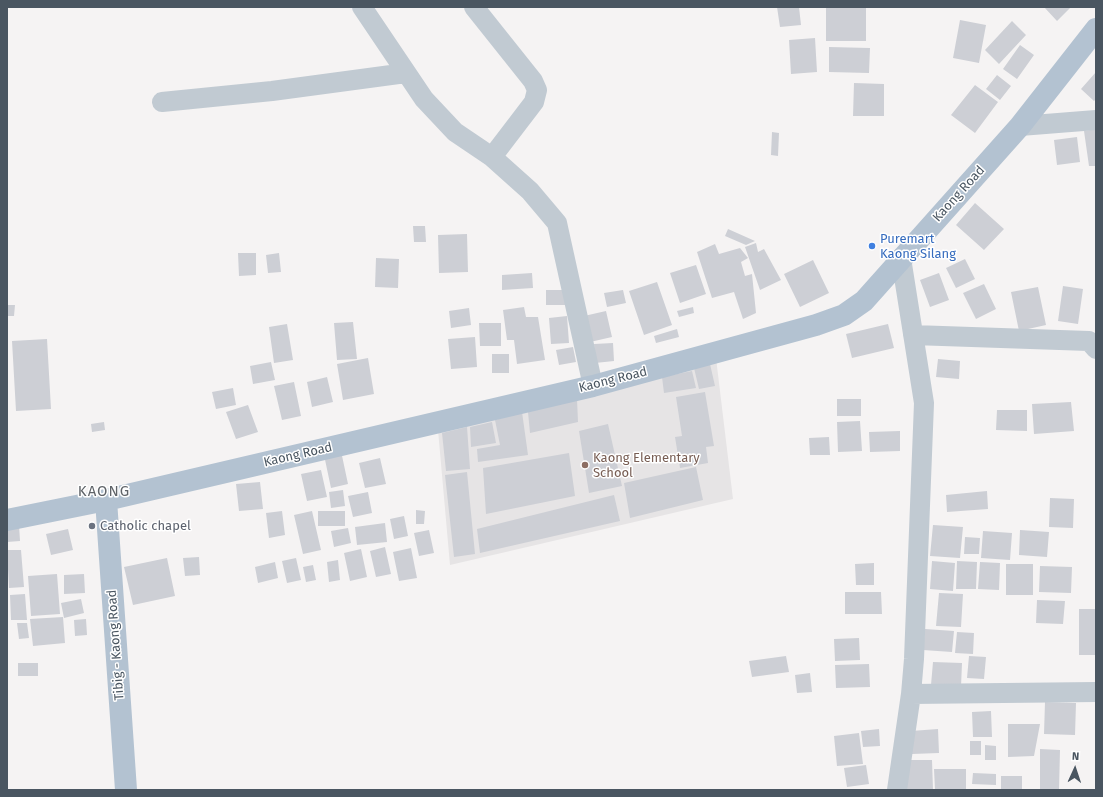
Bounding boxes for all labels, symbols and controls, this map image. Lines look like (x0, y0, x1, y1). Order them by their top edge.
street label: Kaong Road (930, 163, 988, 225)
place label: Puremart Kaong Silang (880, 231, 956, 262)
marker: Puremart Kaong Silang (867, 241, 877, 251)
street label: Kaong Road (577, 364, 649, 396)
street label: Kaong Road (262, 440, 334, 470)
place label: Kaong Elementary School (593, 450, 700, 481)
marker: Kaong Elementary School (580, 460, 590, 470)
district label: KAONG (78, 483, 130, 501)
place label: Catholic chapel (100, 518, 191, 534)
marker: Catholic chapel (87, 521, 97, 531)
street label: Tibig - Kaong Road (104, 589, 128, 701)
north arrow (1055, 749, 1095, 789)
text: N (1072, 750, 1080, 763)

